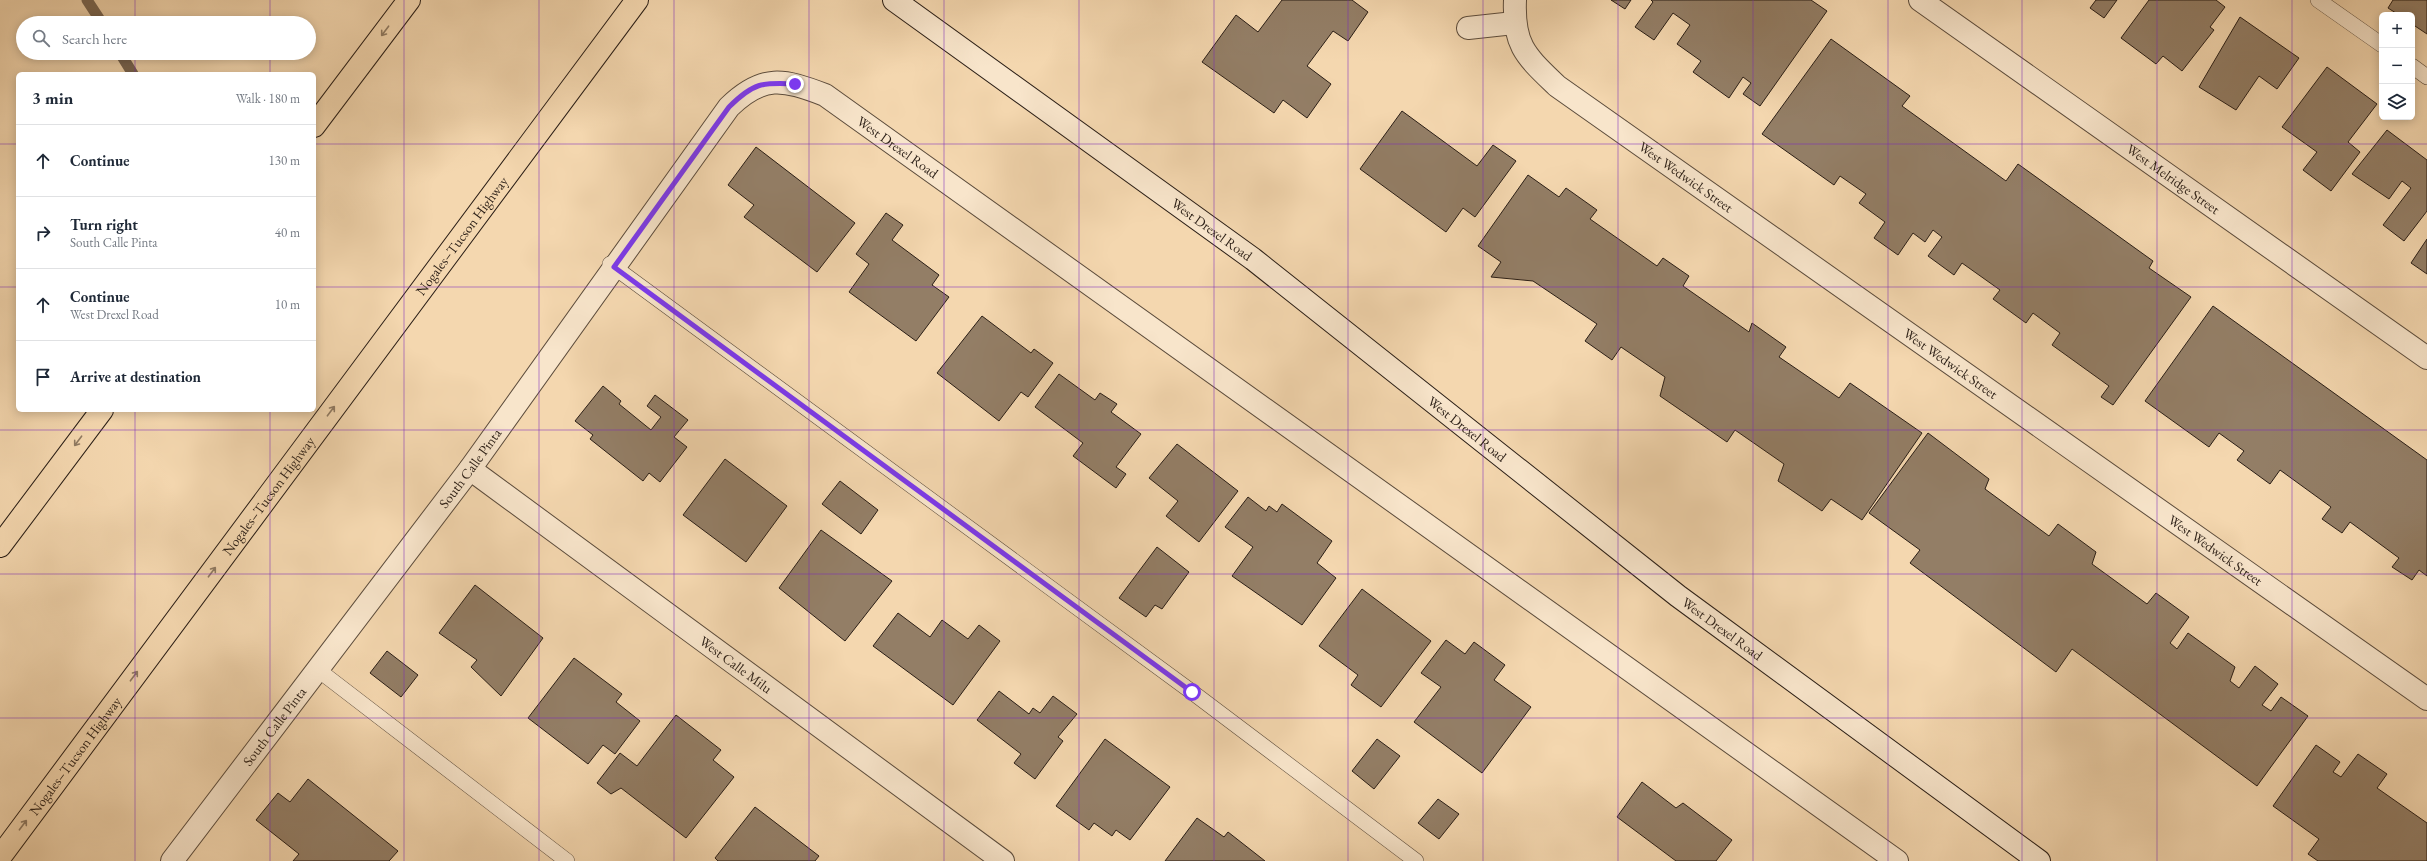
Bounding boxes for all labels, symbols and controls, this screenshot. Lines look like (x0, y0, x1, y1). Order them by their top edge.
map controls (2379, 12, 2415, 120)
button: + (2379, 12, 2415, 48)
search box (16, 16, 316, 60)
one-way arrow (381, 26, 389, 37)
icon: search (30, 27, 52, 49)
text: Search here (62, 29, 127, 48)
button: − (2379, 48, 2415, 84)
route end (786, 75, 804, 93)
button: layers (2379, 84, 2415, 120)
text: 3 min (32, 87, 73, 109)
text: Walk · 180 m (236, 90, 300, 107)
street label: West Drexel Road (853, 112, 943, 183)
street label: West Wedwick Street (1635, 137, 1737, 217)
street label: West Melridge Street (2123, 140, 2224, 218)
icon: ahead (32, 150, 54, 172)
text: Continue (70, 151, 130, 170)
text: 130 m (269, 152, 300, 169)
street label: Nogales–Tucson Highway (412, 172, 512, 299)
street label: West Drexel Road (1168, 194, 1257, 265)
text: Turn right (70, 215, 138, 234)
icon: right (32, 222, 54, 244)
text: 40 m (275, 224, 300, 241)
text: South Calle Pinta (70, 234, 158, 251)
text: Continue (70, 287, 130, 306)
icon: ahead (32, 294, 54, 316)
text: 10 m (275, 296, 300, 313)
text: West Drexel Road (70, 306, 159, 323)
street label: West Wedwick Street (1900, 324, 2002, 403)
icon: arrive (32, 366, 54, 388)
text: Arrive at destination (70, 367, 201, 386)
street label: West Drexel Road (1424, 392, 1511, 466)
one-way arrow (327, 406, 335, 417)
street label: South Calle Pinta (435, 425, 505, 512)
street label: Nogales–Tucson Highway (218, 432, 319, 559)
one-way arrow (74, 436, 83, 447)
street label: West Wedwick Street (2165, 511, 2267, 590)
one-way arrow (208, 566, 216, 577)
street label: West Drexel Road (1678, 593, 1767, 665)
street label: West Calle Milu (696, 632, 776, 698)
one-way arrow (130, 671, 138, 682)
street label: South Calle Pinta (239, 683, 310, 769)
route start (1183, 683, 1201, 701)
street label: Nogales–Tucson Highway (25, 692, 126, 819)
one-way arrow (19, 820, 27, 831)

